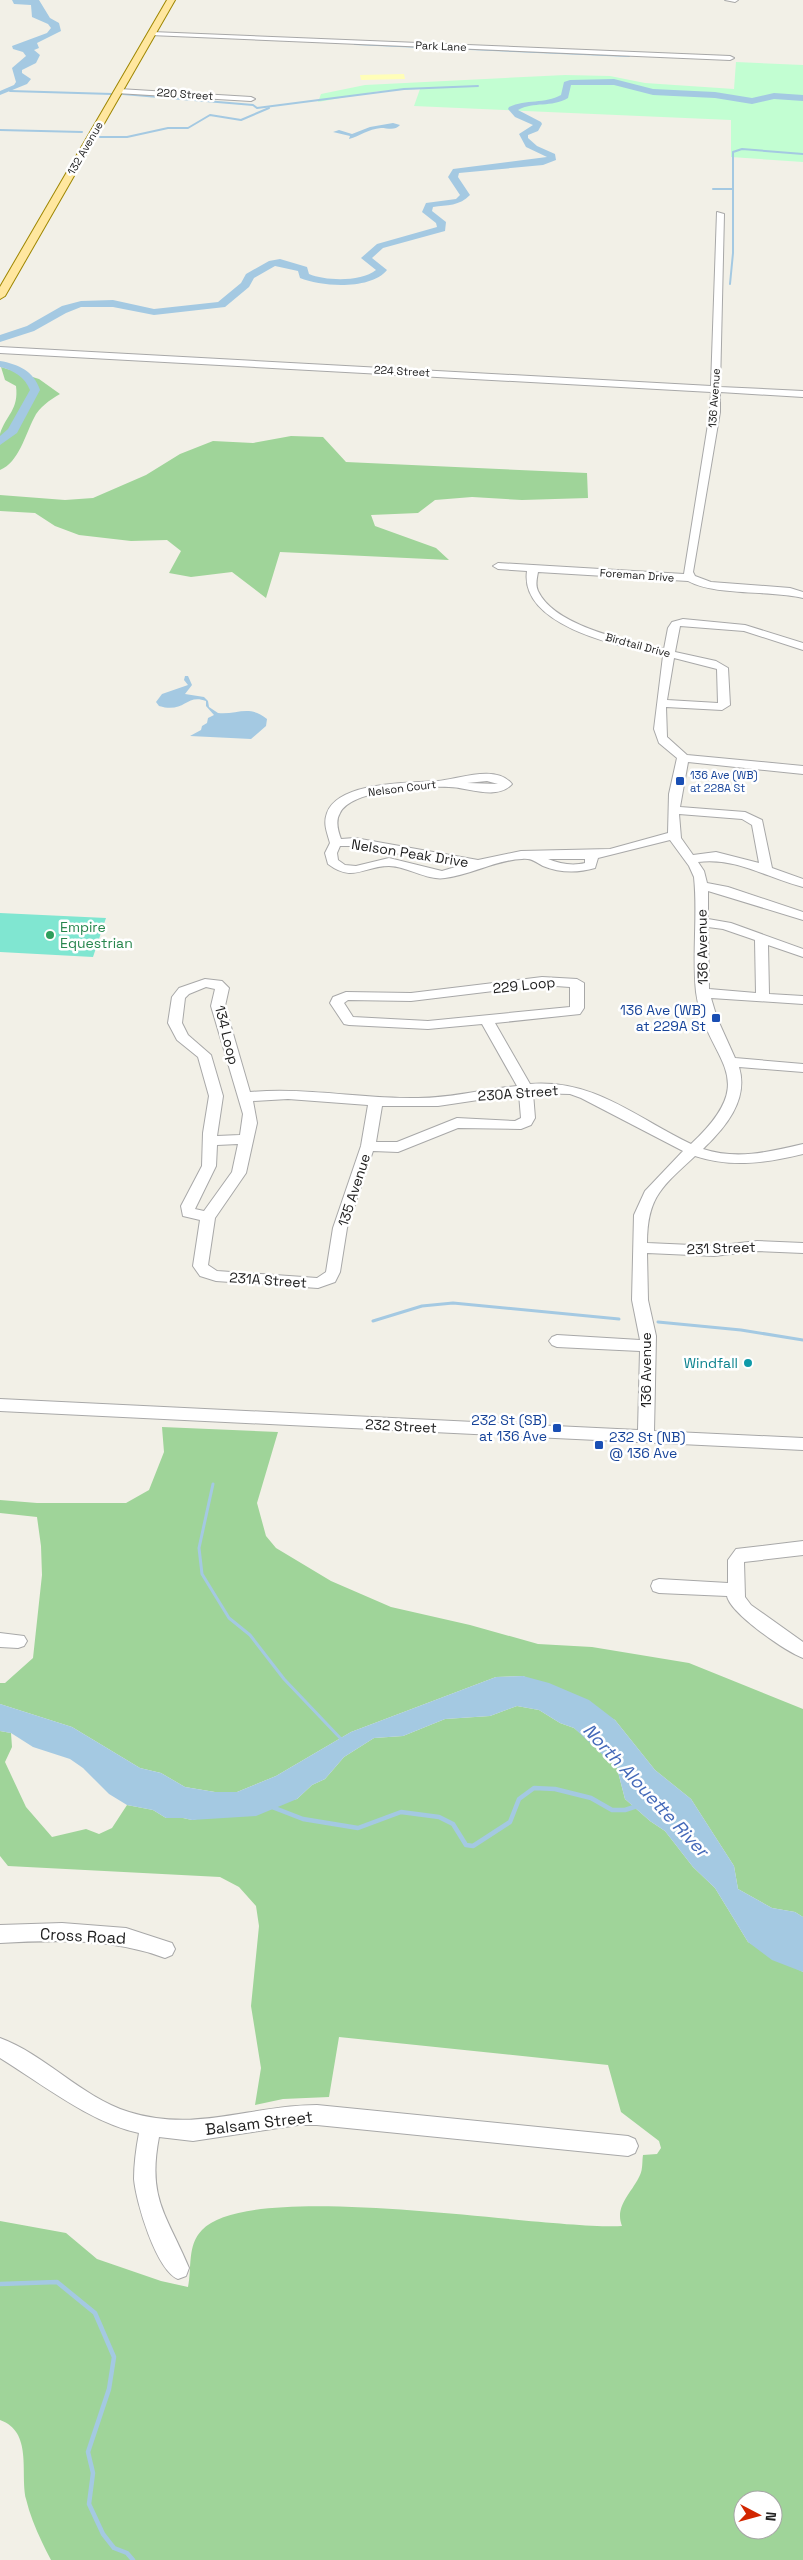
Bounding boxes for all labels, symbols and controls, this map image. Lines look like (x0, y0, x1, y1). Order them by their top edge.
street label: Park Lane (415, 38, 467, 54)
street label: 220 Street (156, 85, 214, 103)
street label: 132 Avenue (64, 119, 106, 177)
street label: 224 Street (374, 363, 430, 379)
street label: 136 Avenue (705, 368, 723, 428)
street label: Foreman Drive (599, 565, 675, 585)
street label: Birdtail Drive (604, 630, 672, 660)
place label: 136 Ave (WB) at 228A St (690, 768, 758, 795)
marker: 136 Ave (WB) at 228A St (674, 775, 686, 787)
street label: Nelson Court (367, 777, 437, 799)
street label: Nelson Peak Drive (350, 835, 470, 871)
street label: 136 Avenue (692, 909, 712, 985)
place label: Empire Equestrian (60, 918, 133, 952)
marker: Empire Equestrian (44, 929, 56, 941)
street label: 229 Loop (492, 973, 556, 997)
place label: 136 Ave (WB) at 229A St (620, 1001, 706, 1035)
street label: 134 Loop (211, 1003, 243, 1067)
marker: 136 Ave (WB) at 229A St (710, 1012, 722, 1024)
street label: 230A Street (477, 1081, 559, 1105)
street label: 135 Avenue (334, 1151, 374, 1229)
street label: 231 Street (686, 1238, 756, 1258)
street label: 231A Street (229, 1268, 307, 1292)
street label: 136 Avenue (637, 1332, 655, 1408)
place label: Windfall (684, 1354, 738, 1372)
marker: Windfall (742, 1357, 754, 1369)
place label: 232 St (SB) at 136 Ave (471, 1411, 547, 1445)
street label: 232 Street (365, 1415, 437, 1437)
marker: 232 St (SB) at 136 Ave (551, 1422, 563, 1434)
place label: 232 St (NB) @ 136 Ave (609, 1428, 686, 1462)
marker: 232 St (NB) @ 136 Ave (593, 1439, 605, 1451)
water label: North Alouette River (578, 1719, 715, 1863)
street label: Cross Road (39, 1923, 127, 1949)
street label: Balsam Street (204, 2106, 314, 2140)
north arrow (733, 2490, 783, 2540)
text: N (761, 2511, 780, 2522)

